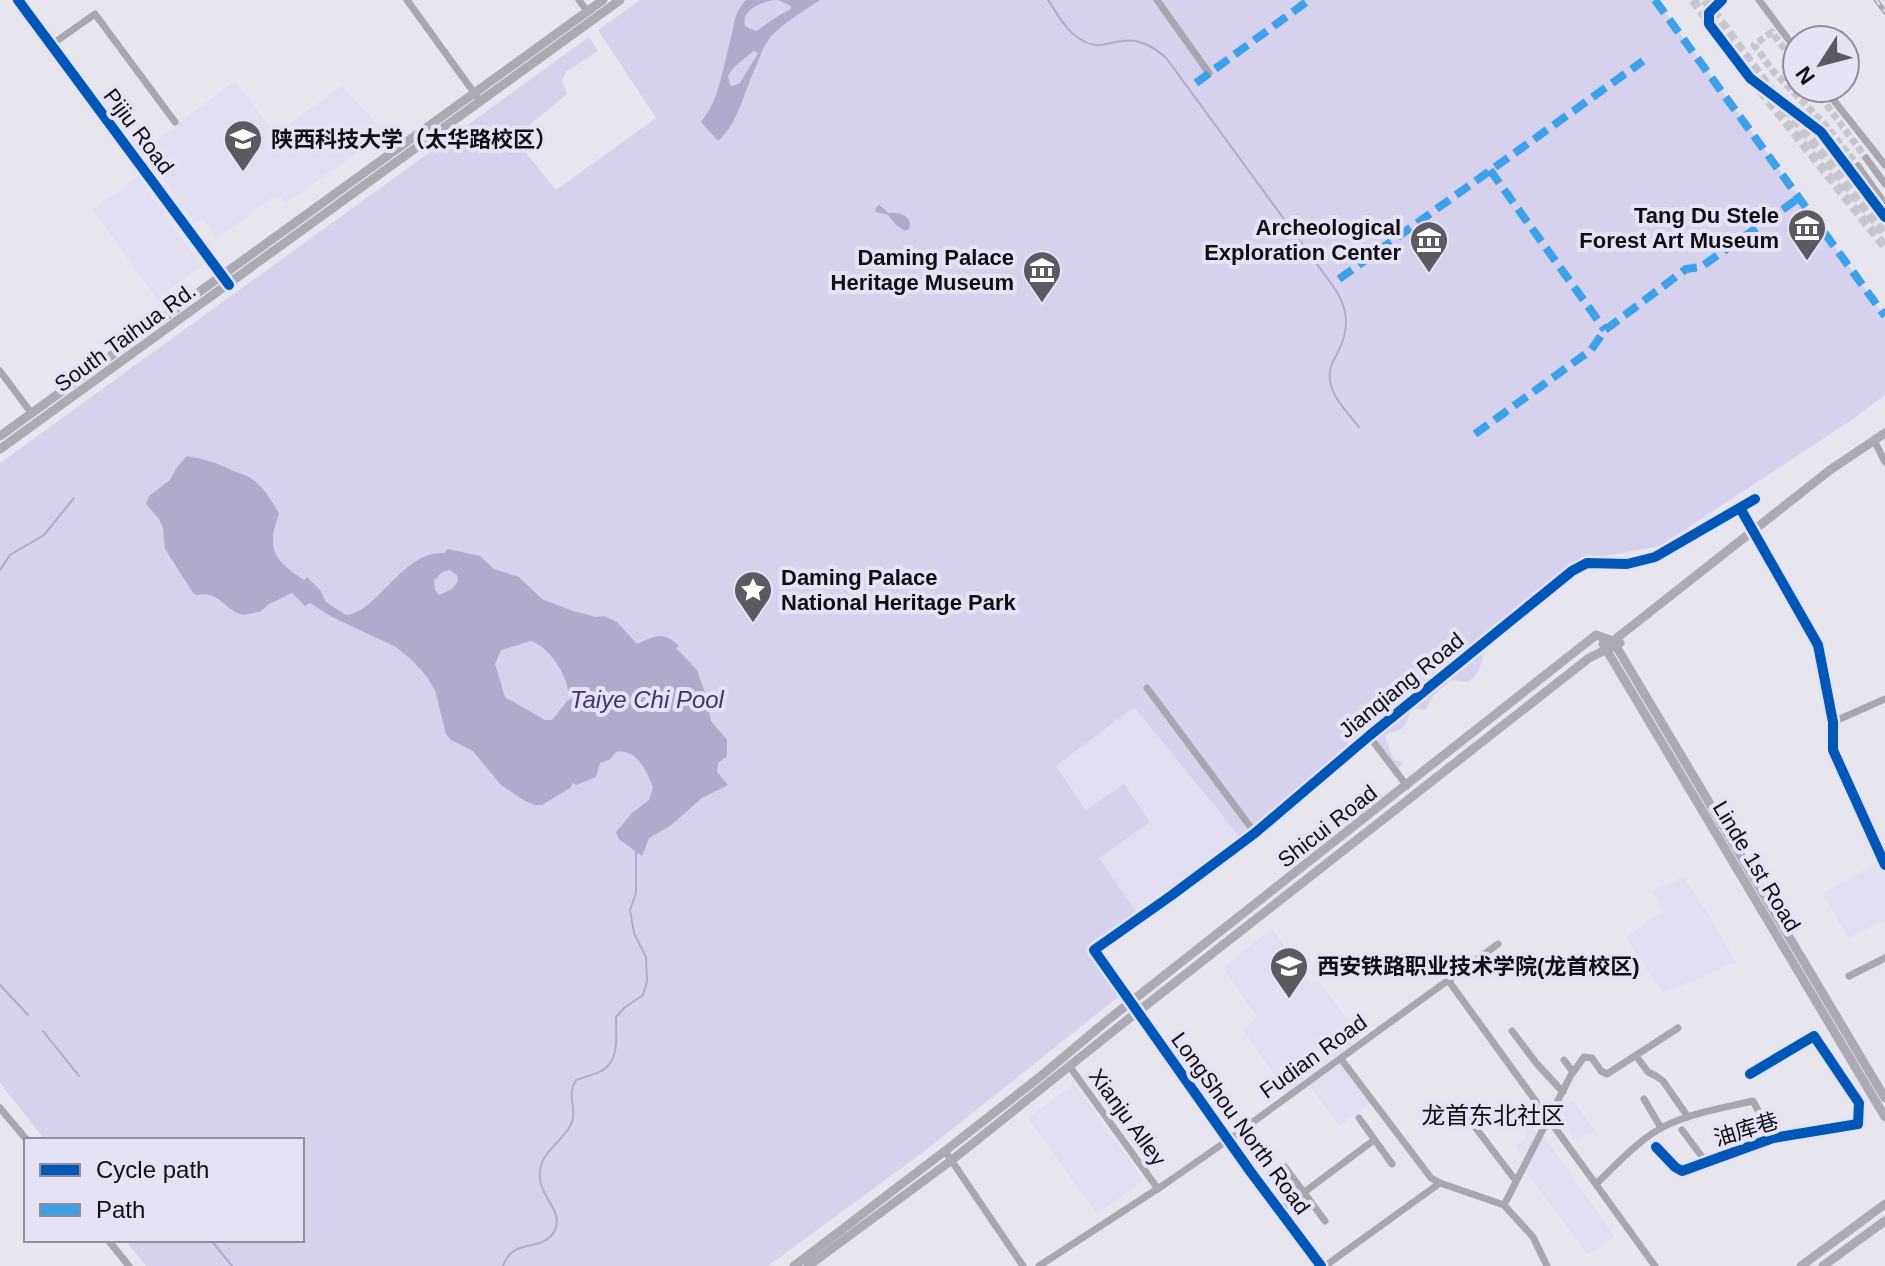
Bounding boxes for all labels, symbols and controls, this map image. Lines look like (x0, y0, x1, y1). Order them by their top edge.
north arrow (1781, 24, 1861, 104)
text: N (1790, 62, 1820, 89)
street label: Pijiu Road (98, 84, 179, 179)
school or university icon: 陕西科技大学（太华路校区） (222, 118, 264, 173)
place label: 陕西科技大学（太华路校区） (271, 127, 557, 152)
place label: Tang Du Stele Forest Art Museum (1579, 203, 1779, 253)
museum icon: Tang Du Stele Forest Art Museum (1786, 207, 1828, 262)
place label: Archeological Exploration Center (1204, 215, 1401, 265)
museum icon: Archeological Exploration Center (1408, 219, 1450, 274)
place label: Daming Palace Heritage Museum (831, 245, 1014, 295)
museum icon: Daming Palace Heritage Museum (1021, 249, 1063, 304)
street label: South Taihua Rd. (50, 278, 201, 397)
place label: Daming Palace National Heritage Park (781, 565, 1017, 615)
place icon: Daming Palace National Heritage Park (732, 569, 774, 624)
street label: Jianqiang Road (1334, 628, 1469, 743)
water label: Taiye Chi Pool (570, 686, 725, 713)
street label: Shicui Road (1273, 780, 1382, 873)
street label: Linde 1st Road (1708, 796, 1805, 936)
school or university icon: 西安铁路职业技术学院(龙首校区) (1268, 945, 1310, 1000)
place label: 西安铁路职业技术学院(龙首校区) (1317, 954, 1640, 979)
street label: Fudian Road (1255, 1009, 1372, 1104)
street label: LongShou North Road (1166, 1027, 1315, 1219)
street label: Xianju Alley (1084, 1064, 1171, 1171)
district label: 龙首东北社区 (1421, 1102, 1565, 1129)
street label: 油库巷 (1711, 1108, 1781, 1151)
legend (24, 1138, 304, 1242)
text: Cycle path (96, 1156, 209, 1183)
text: Path (96, 1196, 145, 1223)

